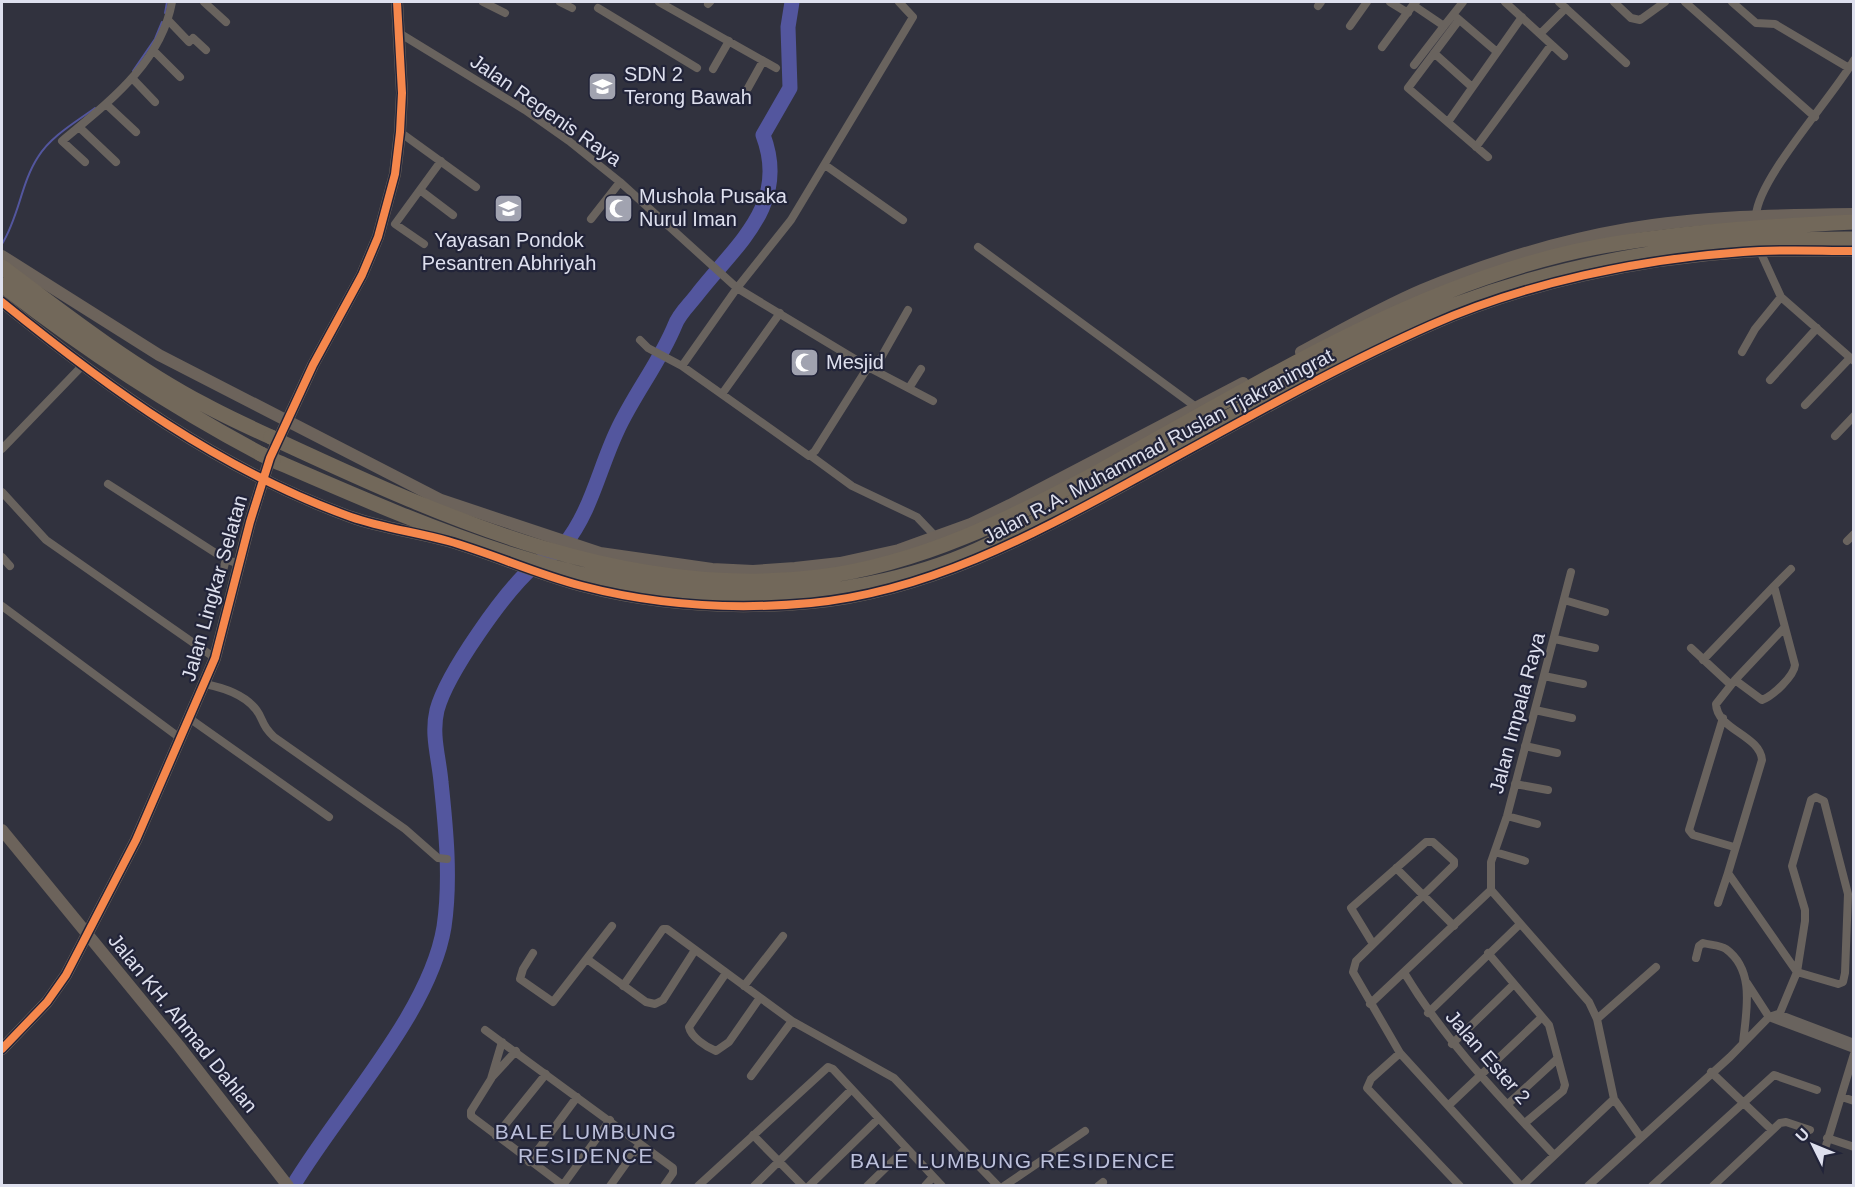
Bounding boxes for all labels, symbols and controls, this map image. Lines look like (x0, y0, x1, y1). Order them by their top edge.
street label: Jalan Regenis Raya (466, 50, 626, 171)
place label: SDN 2 Terong Bawah (624, 63, 752, 108)
school or university icon: SDN 2 Terong Bawah (587, 70, 619, 102)
place label: Mushola Pusaka Nurul Iman (639, 185, 788, 230)
mosque icon: Mushola Pusaka Nurul Iman (602, 192, 634, 224)
school or university icon: Yayasan Pondok Pesantren Abhriyah (493, 193, 525, 225)
place label: Yayasan Pondok Pesantren Abhriyah (422, 229, 596, 274)
street label: Jalan R.A. Muhammad Ruslan Tjakraningrat (979, 344, 1337, 548)
mosque icon: Mesjid (789, 346, 821, 378)
place label: Mesjid (826, 351, 884, 373)
street label: Jalan Lingkar Selatan (177, 493, 251, 683)
street label: Jalan Impala Raya (1485, 629, 1549, 796)
street label: Jalan KH. Ahmad Dahlan (104, 929, 262, 1117)
street label: Jalan Ester 2 (1441, 1006, 1535, 1108)
north arrow (1783, 1115, 1843, 1175)
district label: BALE LUMBUNG RESIDENCE (495, 1120, 677, 1167)
text: U (1792, 1125, 1813, 1145)
district label: BALE LUMBUNG RESIDENCE (850, 1149, 1176, 1172)

